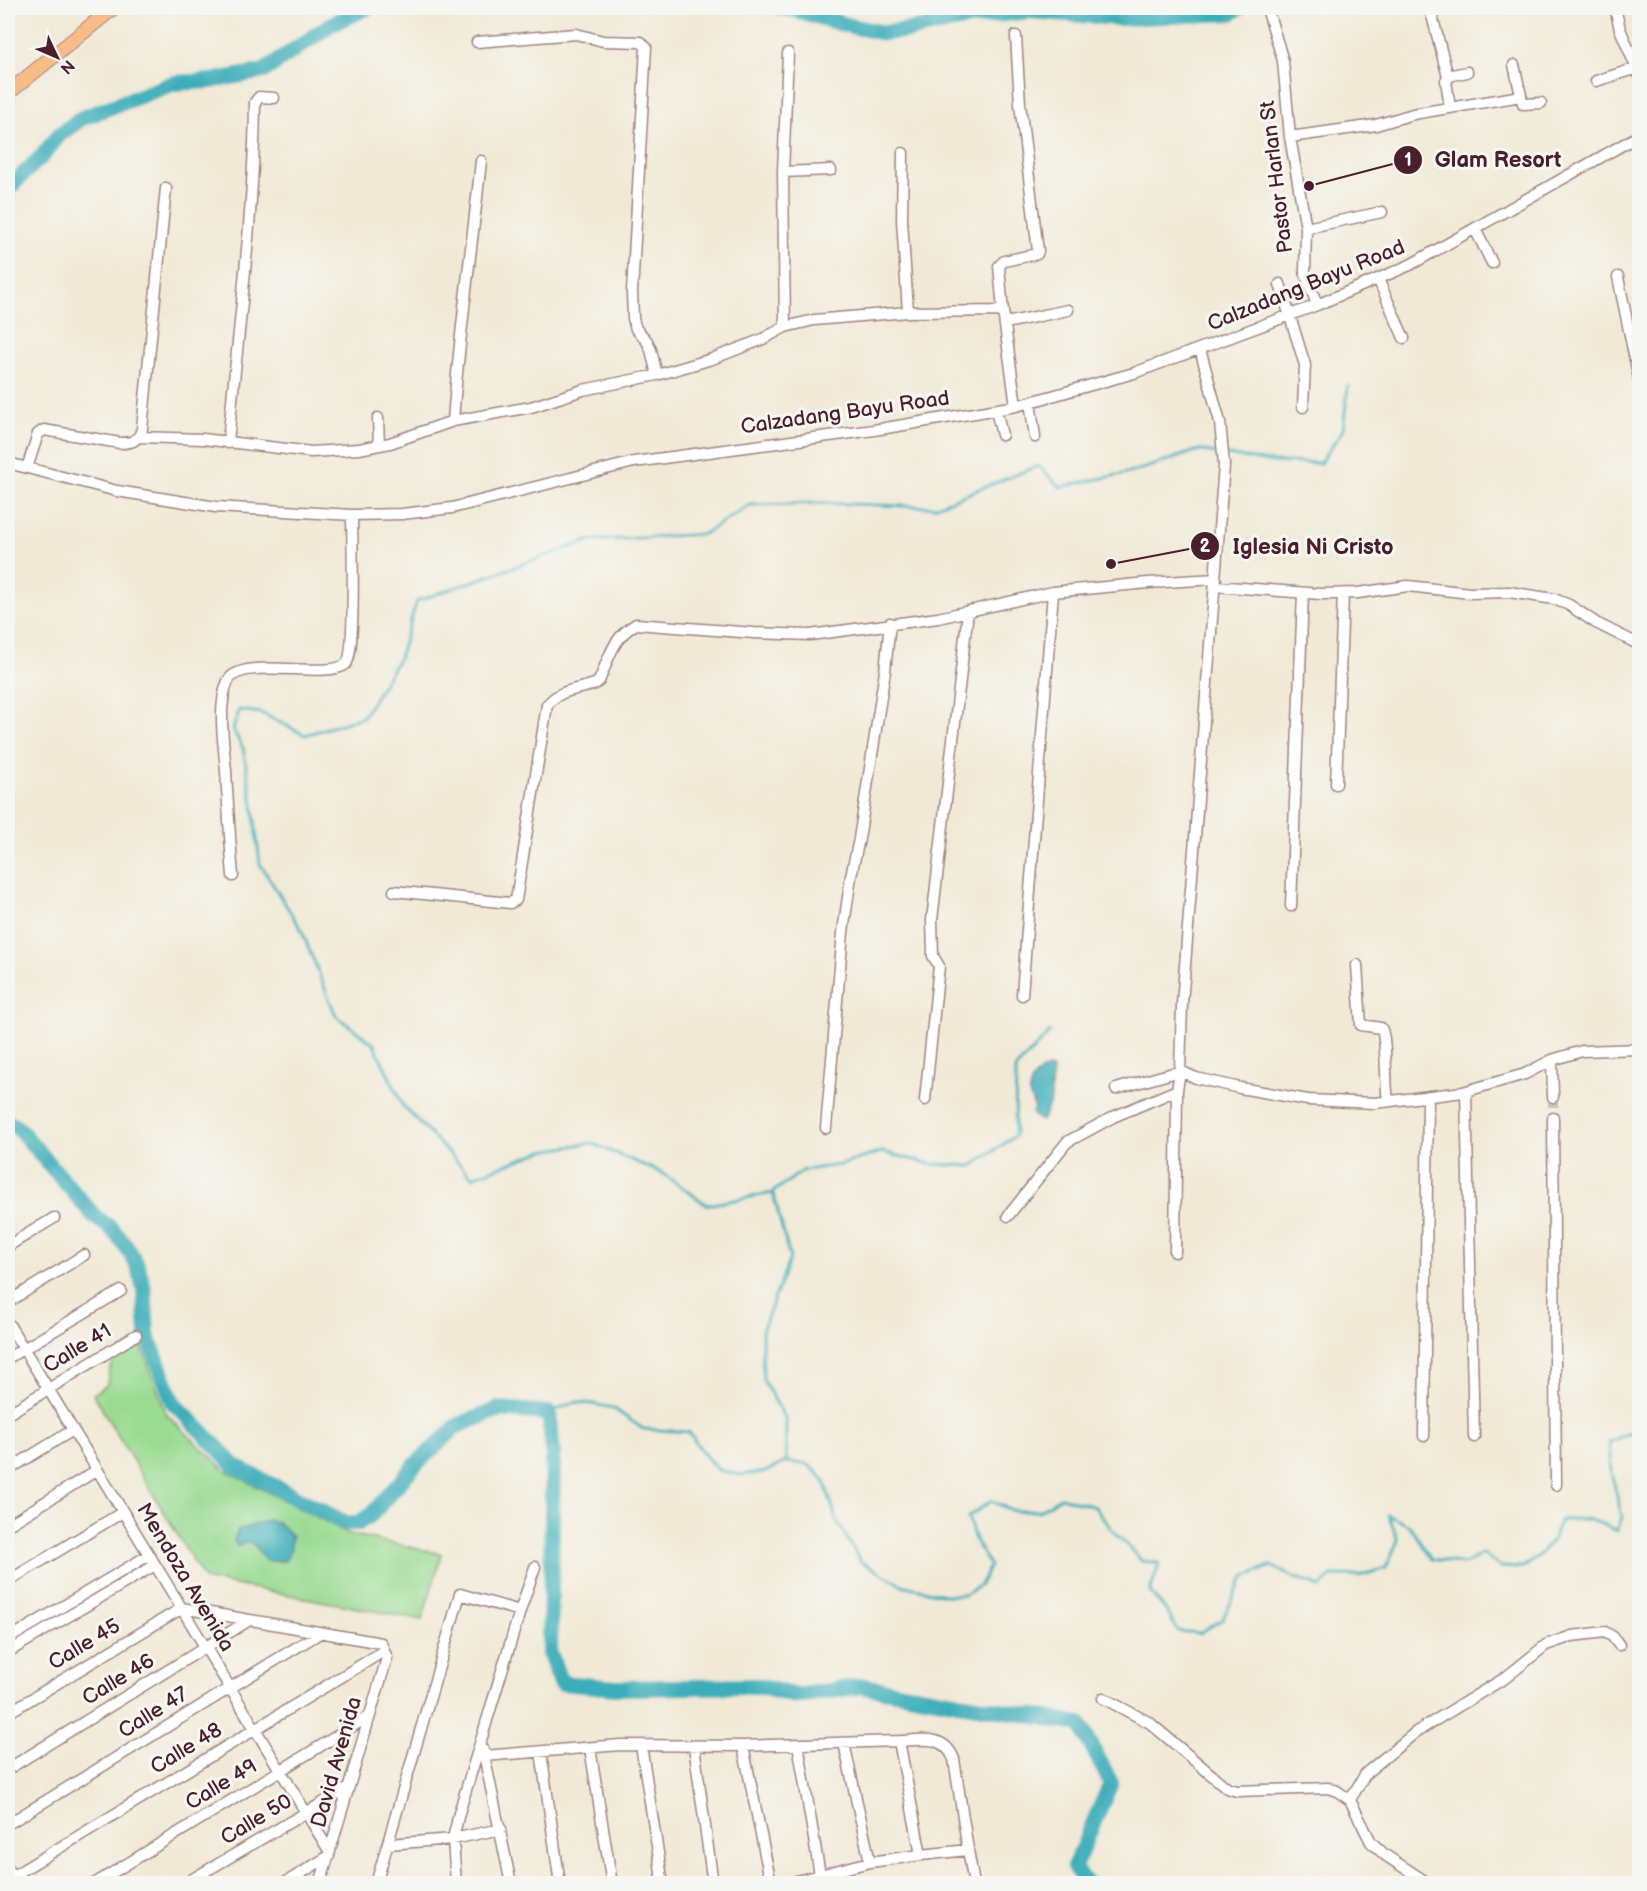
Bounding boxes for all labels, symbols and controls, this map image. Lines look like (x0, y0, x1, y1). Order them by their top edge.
north arrow (27, 27, 87, 87)
text: N (56, 55, 78, 77)
street label: Pastor Harlan St (1255, 99, 1298, 254)
callout: Glam Resort (1393, 140, 1574, 180)
text: Glam Resort (1435, 147, 1562, 174)
text: 1 (1404, 150, 1412, 171)
street label: Calzadang Bayu Road (1204, 234, 1409, 337)
street label: Calzadang Bayu Road (739, 385, 951, 440)
callout: Iglesia Ni Cristo (1190, 526, 1405, 566)
text: Iglesia Ni Cristo (1233, 534, 1393, 561)
text: 2 (1200, 536, 1211, 557)
street label: Calle 41 (39, 1318, 116, 1378)
street label: Mendoza Avenida (131, 1498, 240, 1656)
street label: Calle 45 (44, 1613, 125, 1675)
street label: Calle 46 (78, 1648, 159, 1711)
street label: Calle 47 (114, 1681, 193, 1744)
street label: David Avenida (306, 1694, 367, 1830)
street label: Calle 48 (146, 1717, 227, 1780)
street label: Calle 49 (181, 1753, 262, 1816)
street label: Calle 50 (216, 1788, 296, 1850)

